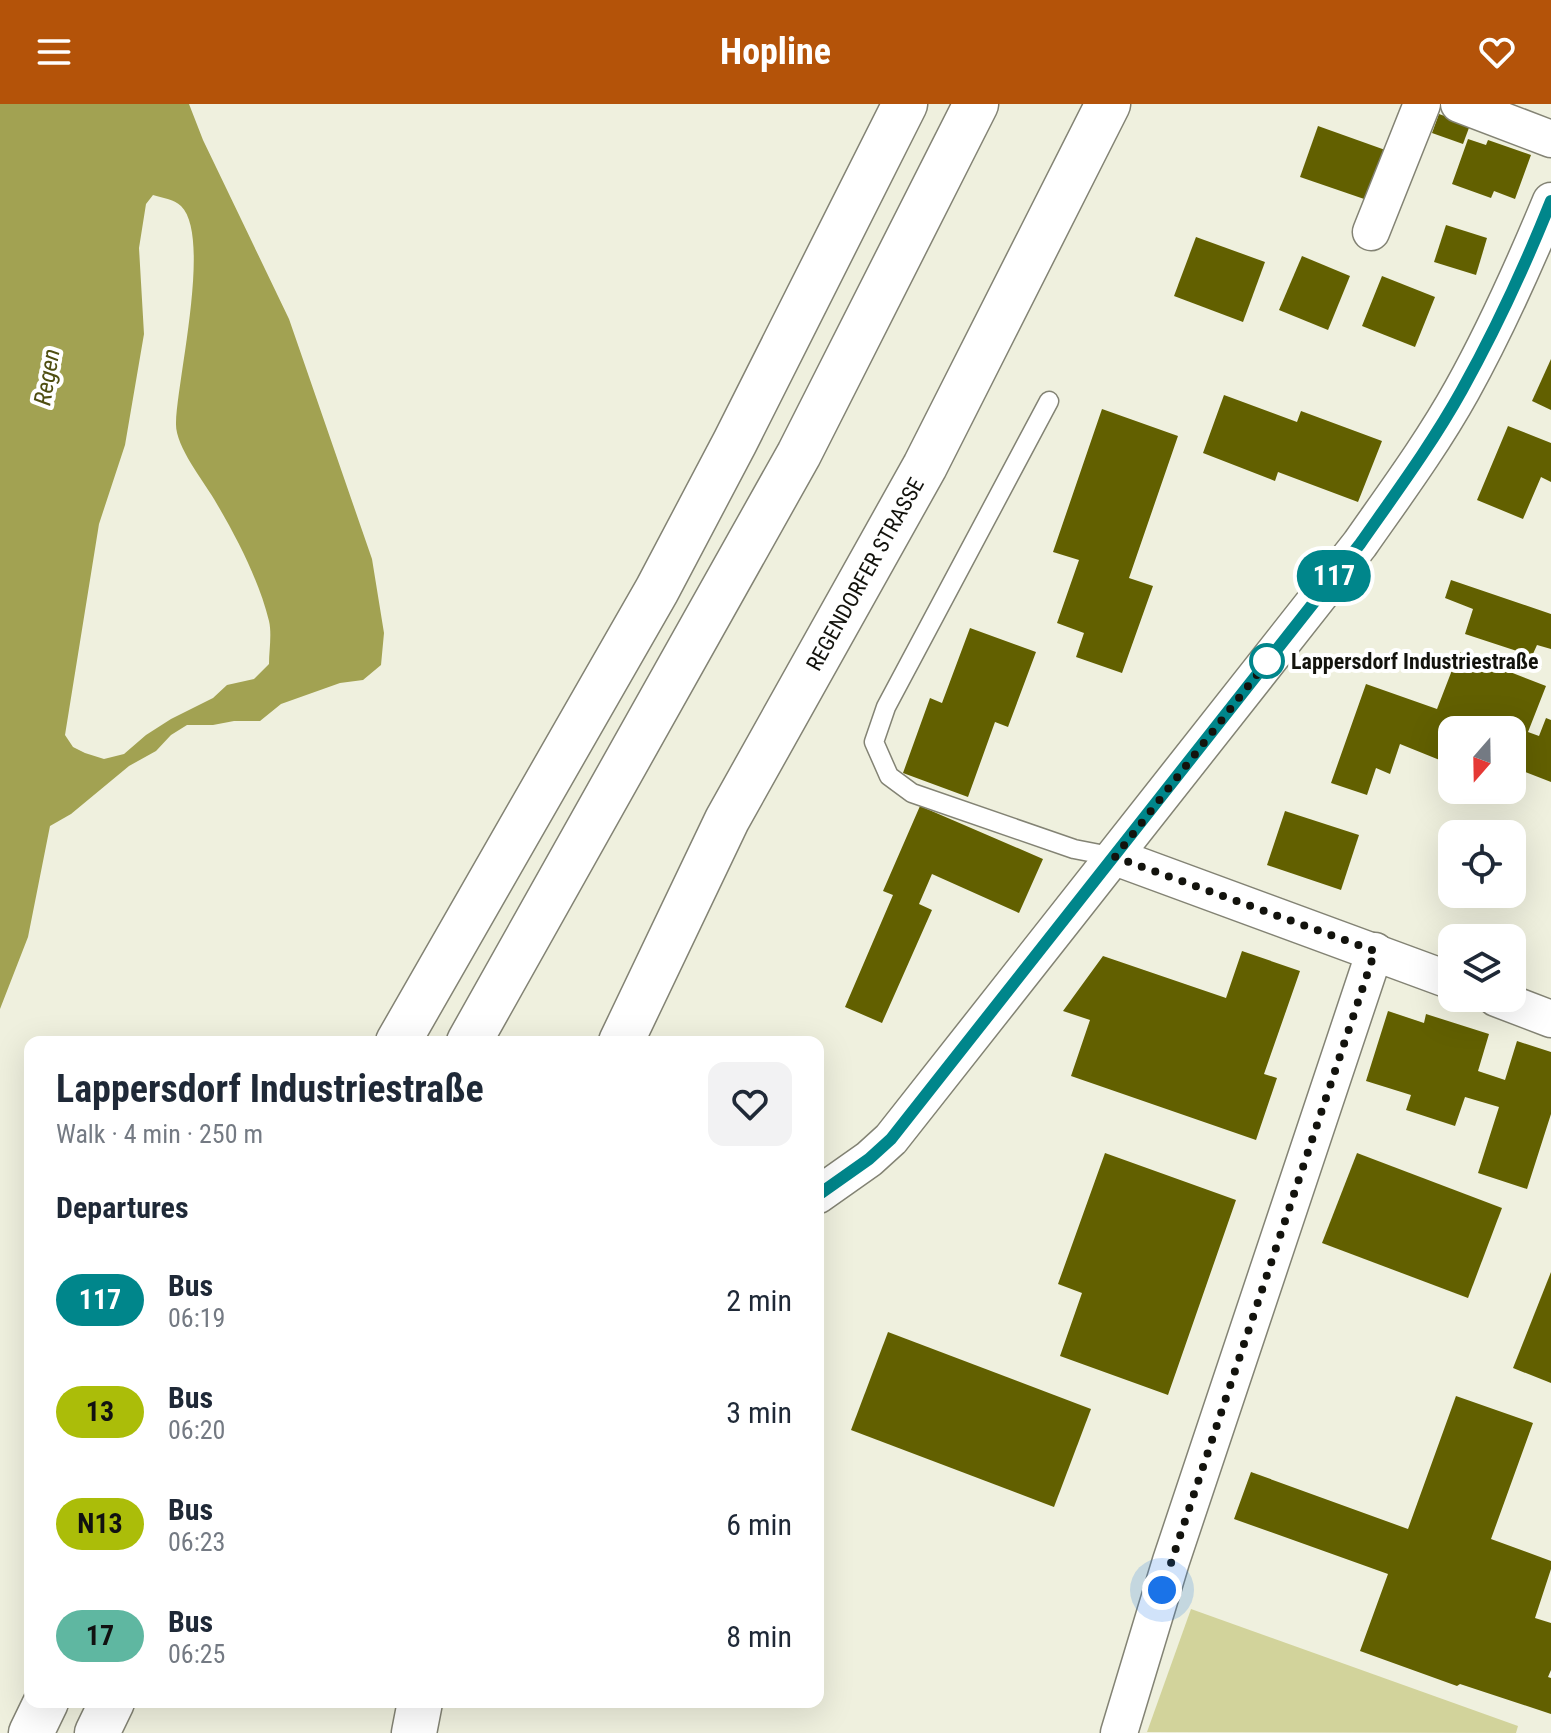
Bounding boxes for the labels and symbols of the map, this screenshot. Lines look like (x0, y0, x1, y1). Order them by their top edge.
water label: Regen (28, 347, 66, 407)
street label: REGENDORFER STRASSE (801, 473, 929, 675)
line badge: 117 (1288, 550, 1380, 602)
marker: Lappersdorf Industriestraße (1250, 644, 1284, 678)
place label: Lappersdorf Industriestraße (1291, 649, 1539, 674)
north arrow (1438, 716, 1526, 804)
your location (1142, 1570, 1182, 1610)

